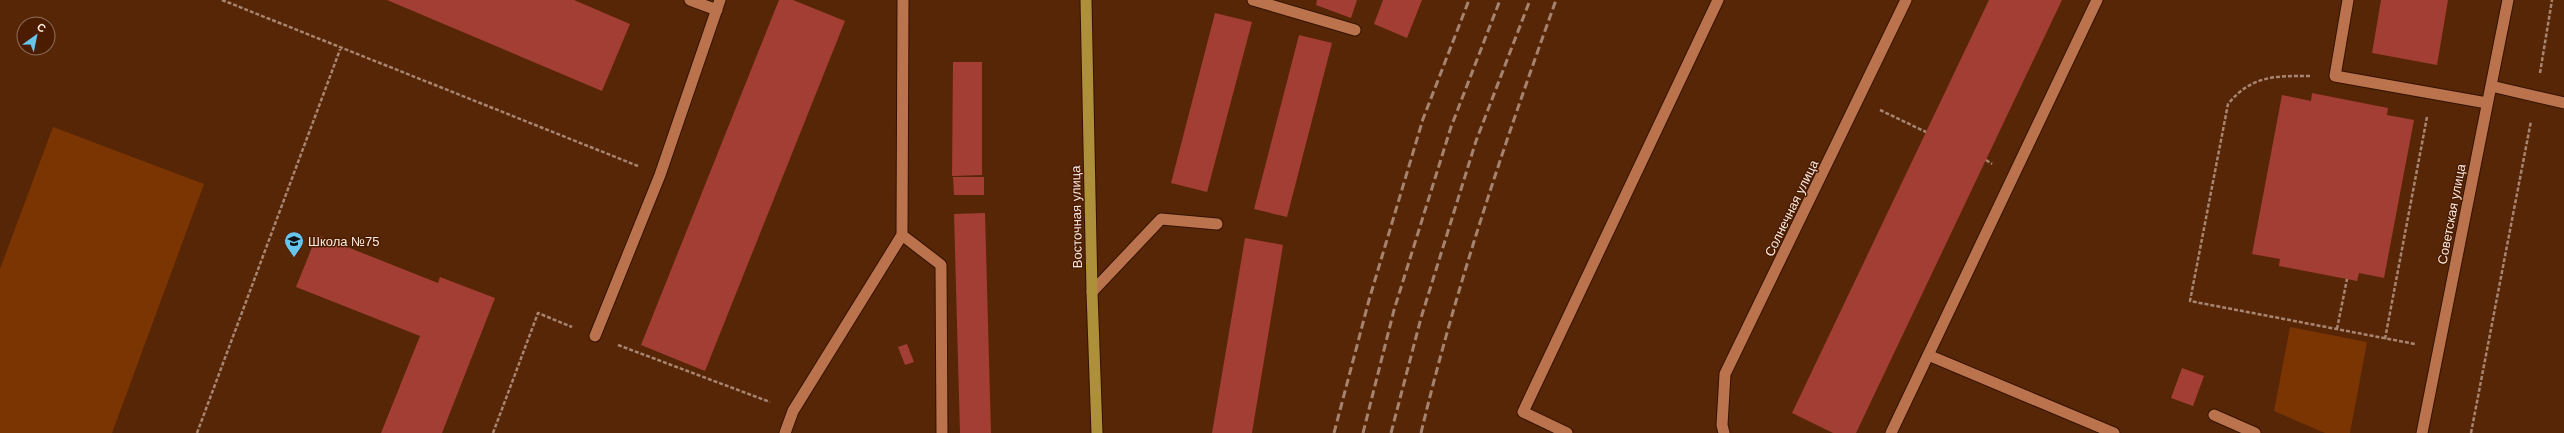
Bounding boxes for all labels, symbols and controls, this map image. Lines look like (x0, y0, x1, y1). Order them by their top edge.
north arrow (16, 16, 56, 56)
text: С (35, 20, 48, 35)
street label: Солнечная улица (1762, 157, 1822, 259)
street label: Советская улица (2434, 162, 2469, 266)
street label: Восточная улица (1068, 165, 1085, 268)
school or university icon: Школа №75 (283, 230, 305, 258)
place label: Школа №75 (308, 234, 380, 249)

